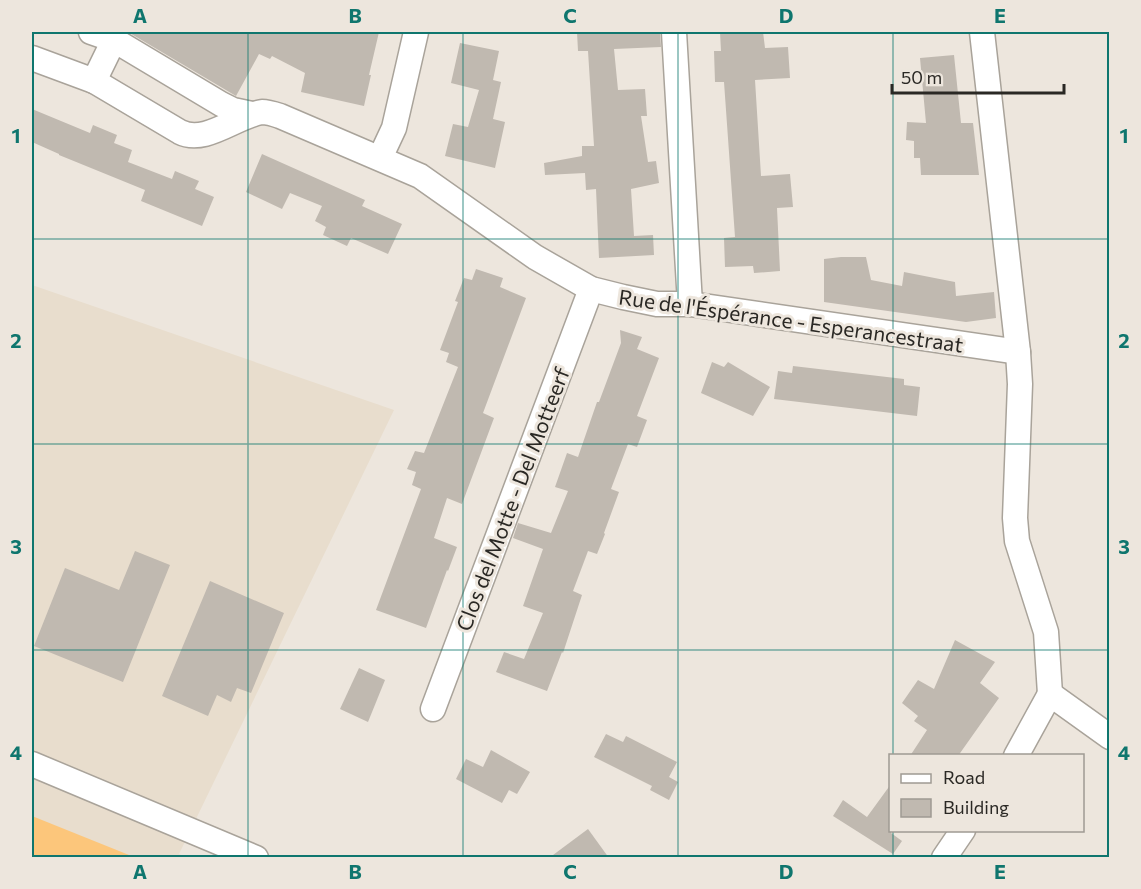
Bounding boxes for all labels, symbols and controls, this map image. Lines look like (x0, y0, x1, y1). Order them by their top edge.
text: A (133, 3, 147, 27)
text: B (348, 3, 362, 27)
text: C (563, 3, 577, 27)
text: D (779, 3, 793, 27)
text: E (994, 3, 1006, 27)
scale bar (892, 57, 1064, 95)
text: 50 m (901, 66, 942, 88)
text: 1 (11, 123, 21, 147)
text: 1 (1119, 123, 1129, 147)
street label: Rue de l'Éspérance - Esperancestraat (617, 283, 965, 357)
text: 2 (10, 328, 22, 352)
text: 2 (1118, 328, 1130, 352)
street label: Clos del Motte - Del Motteerf (450, 363, 574, 634)
text: 3 (10, 534, 22, 558)
text: 3 (1118, 534, 1130, 558)
text: 4 (10, 740, 22, 764)
text: 4 (1118, 740, 1130, 764)
legend (889, 754, 1084, 832)
text: Road (943, 766, 985, 788)
text: Building (943, 796, 1009, 818)
text: A (133, 859, 147, 883)
text: B (348, 859, 362, 883)
text: C (563, 859, 577, 883)
text: D (779, 859, 793, 883)
text: E (994, 859, 1006, 883)

